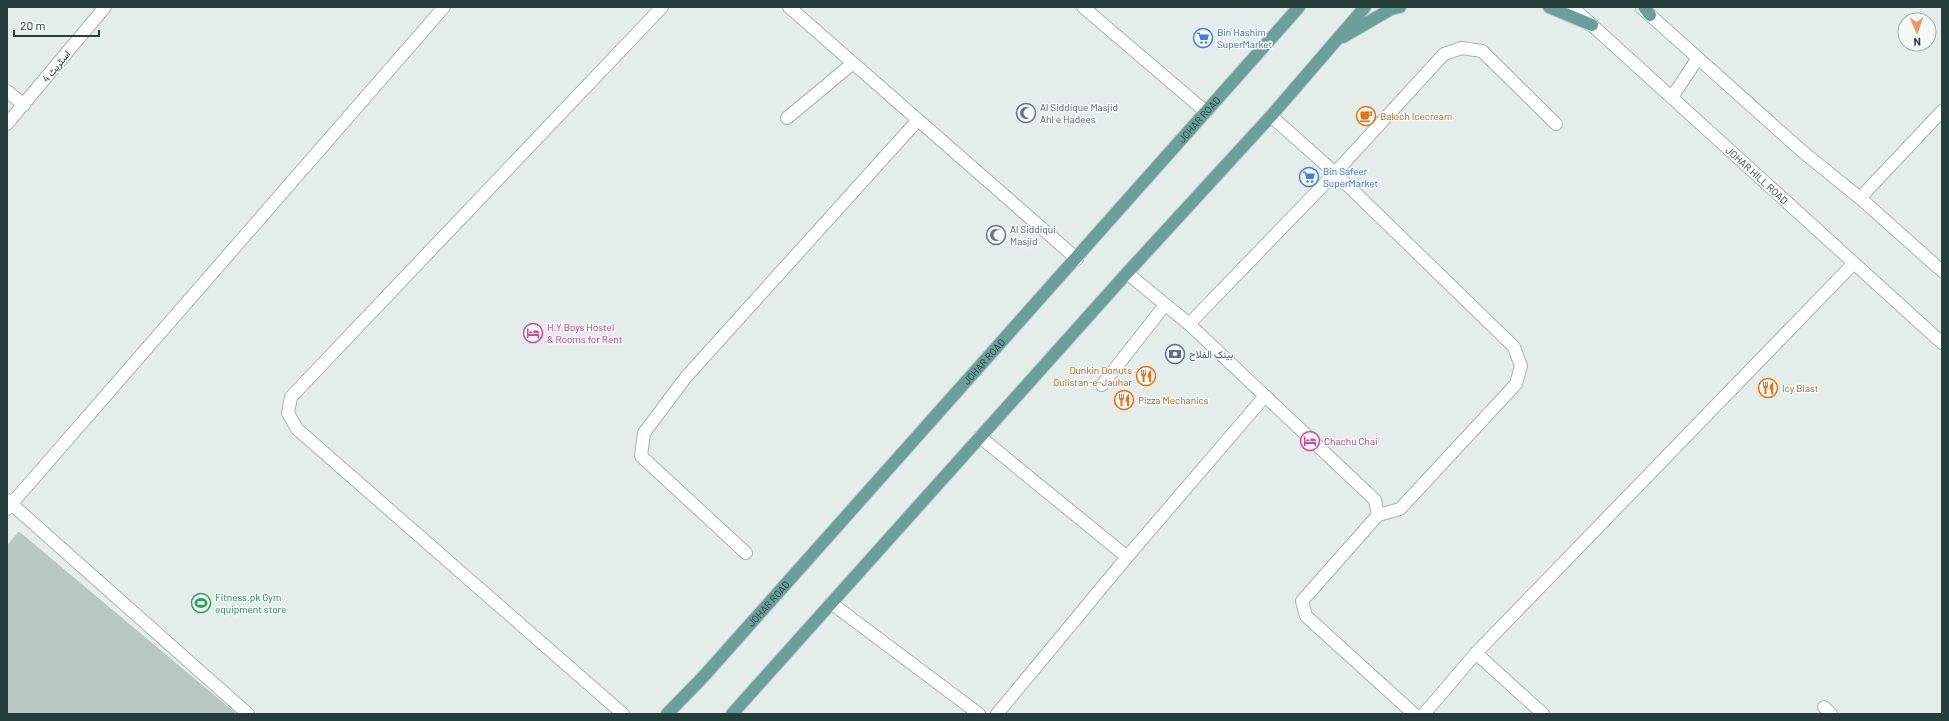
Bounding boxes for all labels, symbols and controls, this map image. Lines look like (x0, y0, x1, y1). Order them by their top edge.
scale bar (14, 12, 99, 38)
north arrow (1897, 12, 1937, 52)
text: 20 m (20, 18, 46, 32)
place label: Bin Hashim SuperMarket (1217, 26, 1273, 50)
supermarket icon: Bin Hashim SuperMarket (1192, 27, 1214, 49)
text: N (1913, 36, 1921, 49)
street label: اسٹریٹ 4 (39, 48, 73, 85)
street label: JOHAR ROAD (1176, 94, 1223, 145)
place label: Al Siddique Masjid Ahl e Hadees (1040, 101, 1118, 125)
mosque icon: Al Siddique Masjid Ahl e Hadees (1015, 102, 1037, 124)
cafe icon: Baloch Icecream (1355, 105, 1377, 127)
place label: Baloch Icecream (1380, 110, 1452, 122)
street label: JOHAR HILL ROAD (1723, 144, 1791, 206)
place label: Bin Safeer SuperMarket (1323, 165, 1379, 189)
supermarket icon: Bin Safeer SuperMarket (1298, 166, 1320, 188)
place label: Al Siddiqui Masjid (1010, 223, 1056, 247)
mosque icon: Al Siddiqui Masjid (985, 224, 1007, 246)
place label: H.Y Boys Hostel & Rooms for Rent (547, 321, 623, 345)
hotel icon: H.Y Boys Hostel & Rooms for Rent (522, 322, 544, 344)
street label: JOHAR ROAD (960, 336, 1007, 387)
bank icon: بینک الفلاح (1164, 343, 1186, 365)
place label: بینک الفلاح (1189, 348, 1233, 361)
place label: Dunkin Donuts Gulistan-e-Jauhar (1053, 364, 1132, 388)
restaurant icon: Dunkin Donuts Gulistan-e-Jauhar (1135, 365, 1157, 387)
restaurant icon: Icy Blast (1757, 377, 1779, 399)
place label: Icy Blast (1782, 382, 1819, 394)
restaurant icon: Pizza Mechanics (1113, 389, 1135, 411)
place label: Pizza Mechanics (1138, 394, 1209, 406)
hotel icon: Chachu Chai (1299, 430, 1321, 452)
place label: Chachu Chai (1324, 435, 1378, 447)
street label: JOHAR ROAD (745, 578, 792, 629)
place label: Fitness.pk Gym equipment store (215, 591, 287, 615)
sports icon: Fitness.pk Gym equipment store (190, 592, 212, 614)

